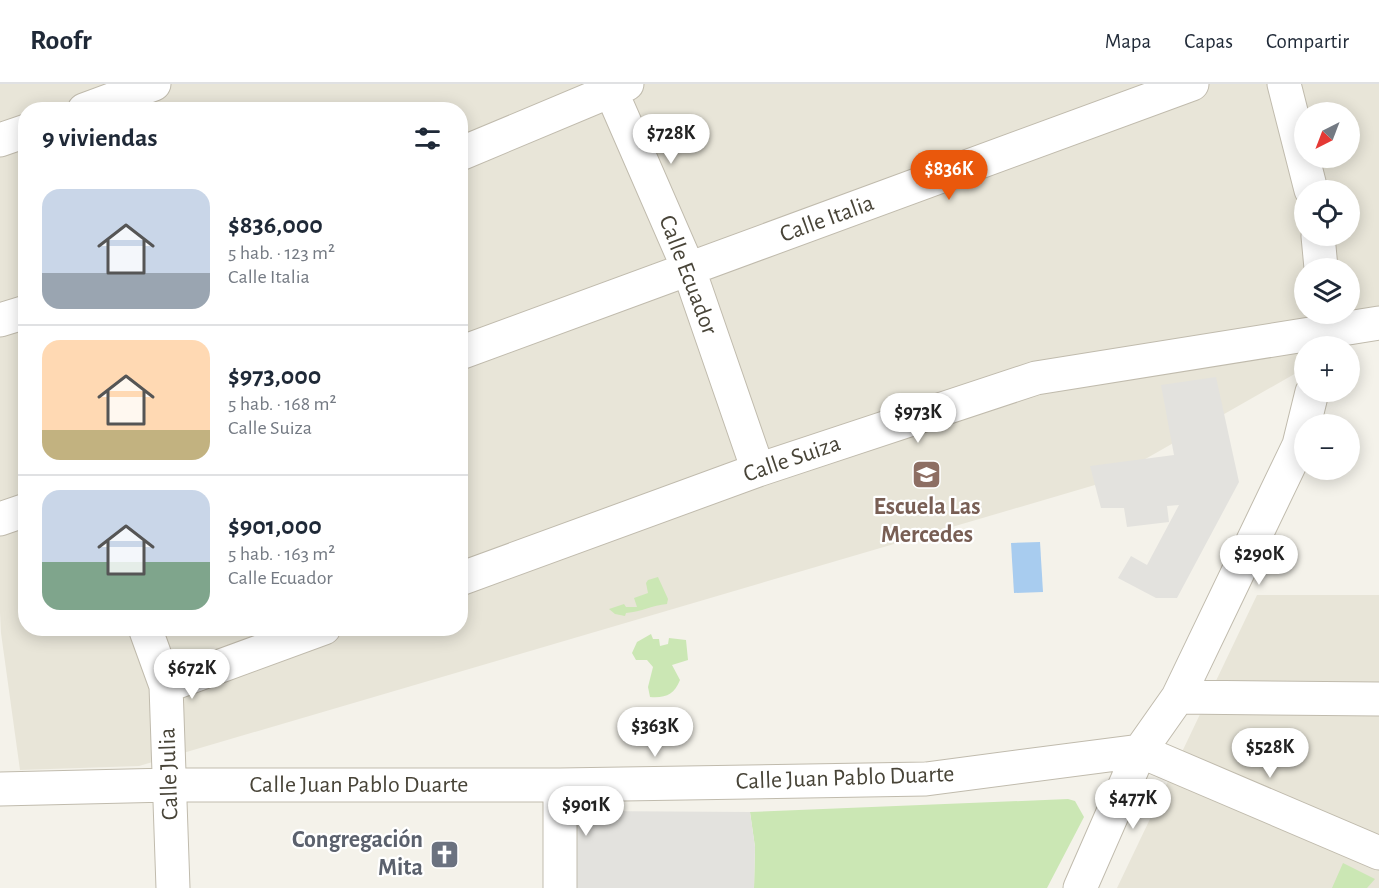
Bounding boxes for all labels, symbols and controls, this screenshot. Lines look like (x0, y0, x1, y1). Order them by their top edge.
text: Roofr (30, 27, 92, 55)
text: Mapa (1105, 31, 1151, 52)
text: Capas (1184, 31, 1233, 52)
text: Compartir (1266, 31, 1349, 52)
north arrow (1294, 102, 1360, 168)
map controls (1294, 102, 1360, 480)
pin: $728K (629, 114, 713, 165)
icon: filters (411, 122, 444, 155)
text: $728K (647, 123, 695, 143)
text: 9 viviendas (42, 125, 157, 151)
pin: $836K (907, 150, 991, 201)
text: $836K (925, 159, 973, 179)
button: locate (1294, 180, 1360, 246)
street label: Calle Italia (777, 191, 877, 247)
text: $836,000 (228, 212, 323, 238)
street label: Calle Ecuador (654, 212, 722, 338)
icon: home (90, 213, 162, 285)
text: 5 hab. · 123 m² (228, 243, 335, 263)
button: layers (1294, 258, 1360, 324)
text: Calle Italia (228, 267, 310, 287)
button: + (1294, 336, 1360, 402)
text: $973,000 (228, 363, 321, 389)
icon: home (90, 364, 162, 436)
pin: $973K (876, 393, 960, 444)
text: 5 hab. · 168 m² (228, 394, 336, 414)
text: $973K (894, 402, 942, 422)
button: − (1294, 414, 1360, 480)
text: Calle Suiza (228, 418, 312, 438)
street label: Calle Suiza (740, 431, 844, 487)
school or university icon: Escuela Las Mercedes (911, 458, 943, 490)
place label: Escuela Las Mercedes (873, 495, 981, 547)
text: $901,000 (228, 513, 322, 539)
icon: home (90, 514, 162, 586)
pin: $290K (1217, 535, 1301, 586)
text: 5 hab. · 163 m² (228, 544, 335, 564)
text: $290K (1234, 544, 1284, 564)
text: Calle Ecuador (228, 568, 333, 588)
pin: $672K (150, 649, 234, 700)
text: $672K (168, 658, 216, 678)
pin: $363K (613, 707, 697, 758)
text: $363K (631, 716, 679, 736)
street label: Calle Julia (155, 727, 183, 821)
pin: $528K (1228, 728, 1312, 779)
text: $528K (1246, 737, 1294, 757)
street label: Calle Juan Pablo Duarte (735, 762, 955, 794)
street label: Calle Juan Pablo Duarte (250, 773, 468, 797)
pin: $477K (1091, 779, 1175, 830)
pin: $901K (544, 786, 628, 837)
text: $477K (1109, 788, 1157, 808)
text: $901K (562, 795, 610, 815)
place label: Congregación Mita (292, 828, 423, 880)
church icon: Congregación Mita (428, 838, 460, 870)

